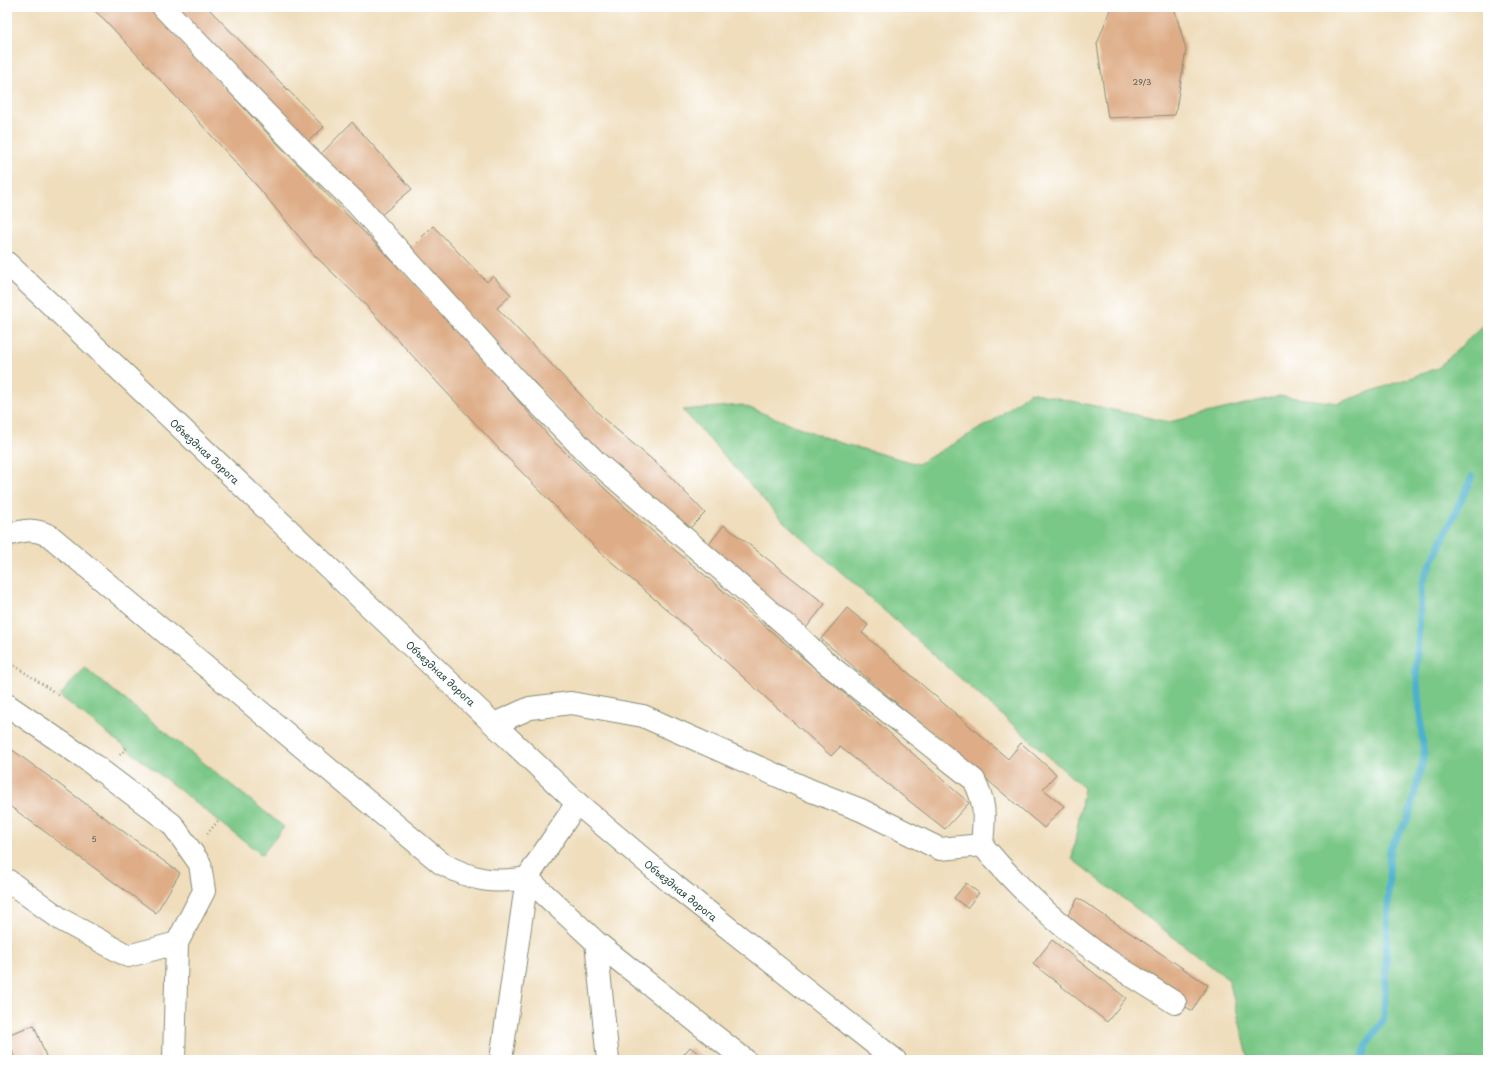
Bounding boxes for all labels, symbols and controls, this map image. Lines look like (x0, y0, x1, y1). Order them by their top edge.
house number: 29/3 (1133, 76, 1151, 88)
street label: Объездная дорога (167, 415, 244, 488)
street label: Объездная дорога (403, 637, 480, 710)
house number: 5 (91, 833, 97, 845)
street label: Объездная дорога (641, 856, 721, 925)

